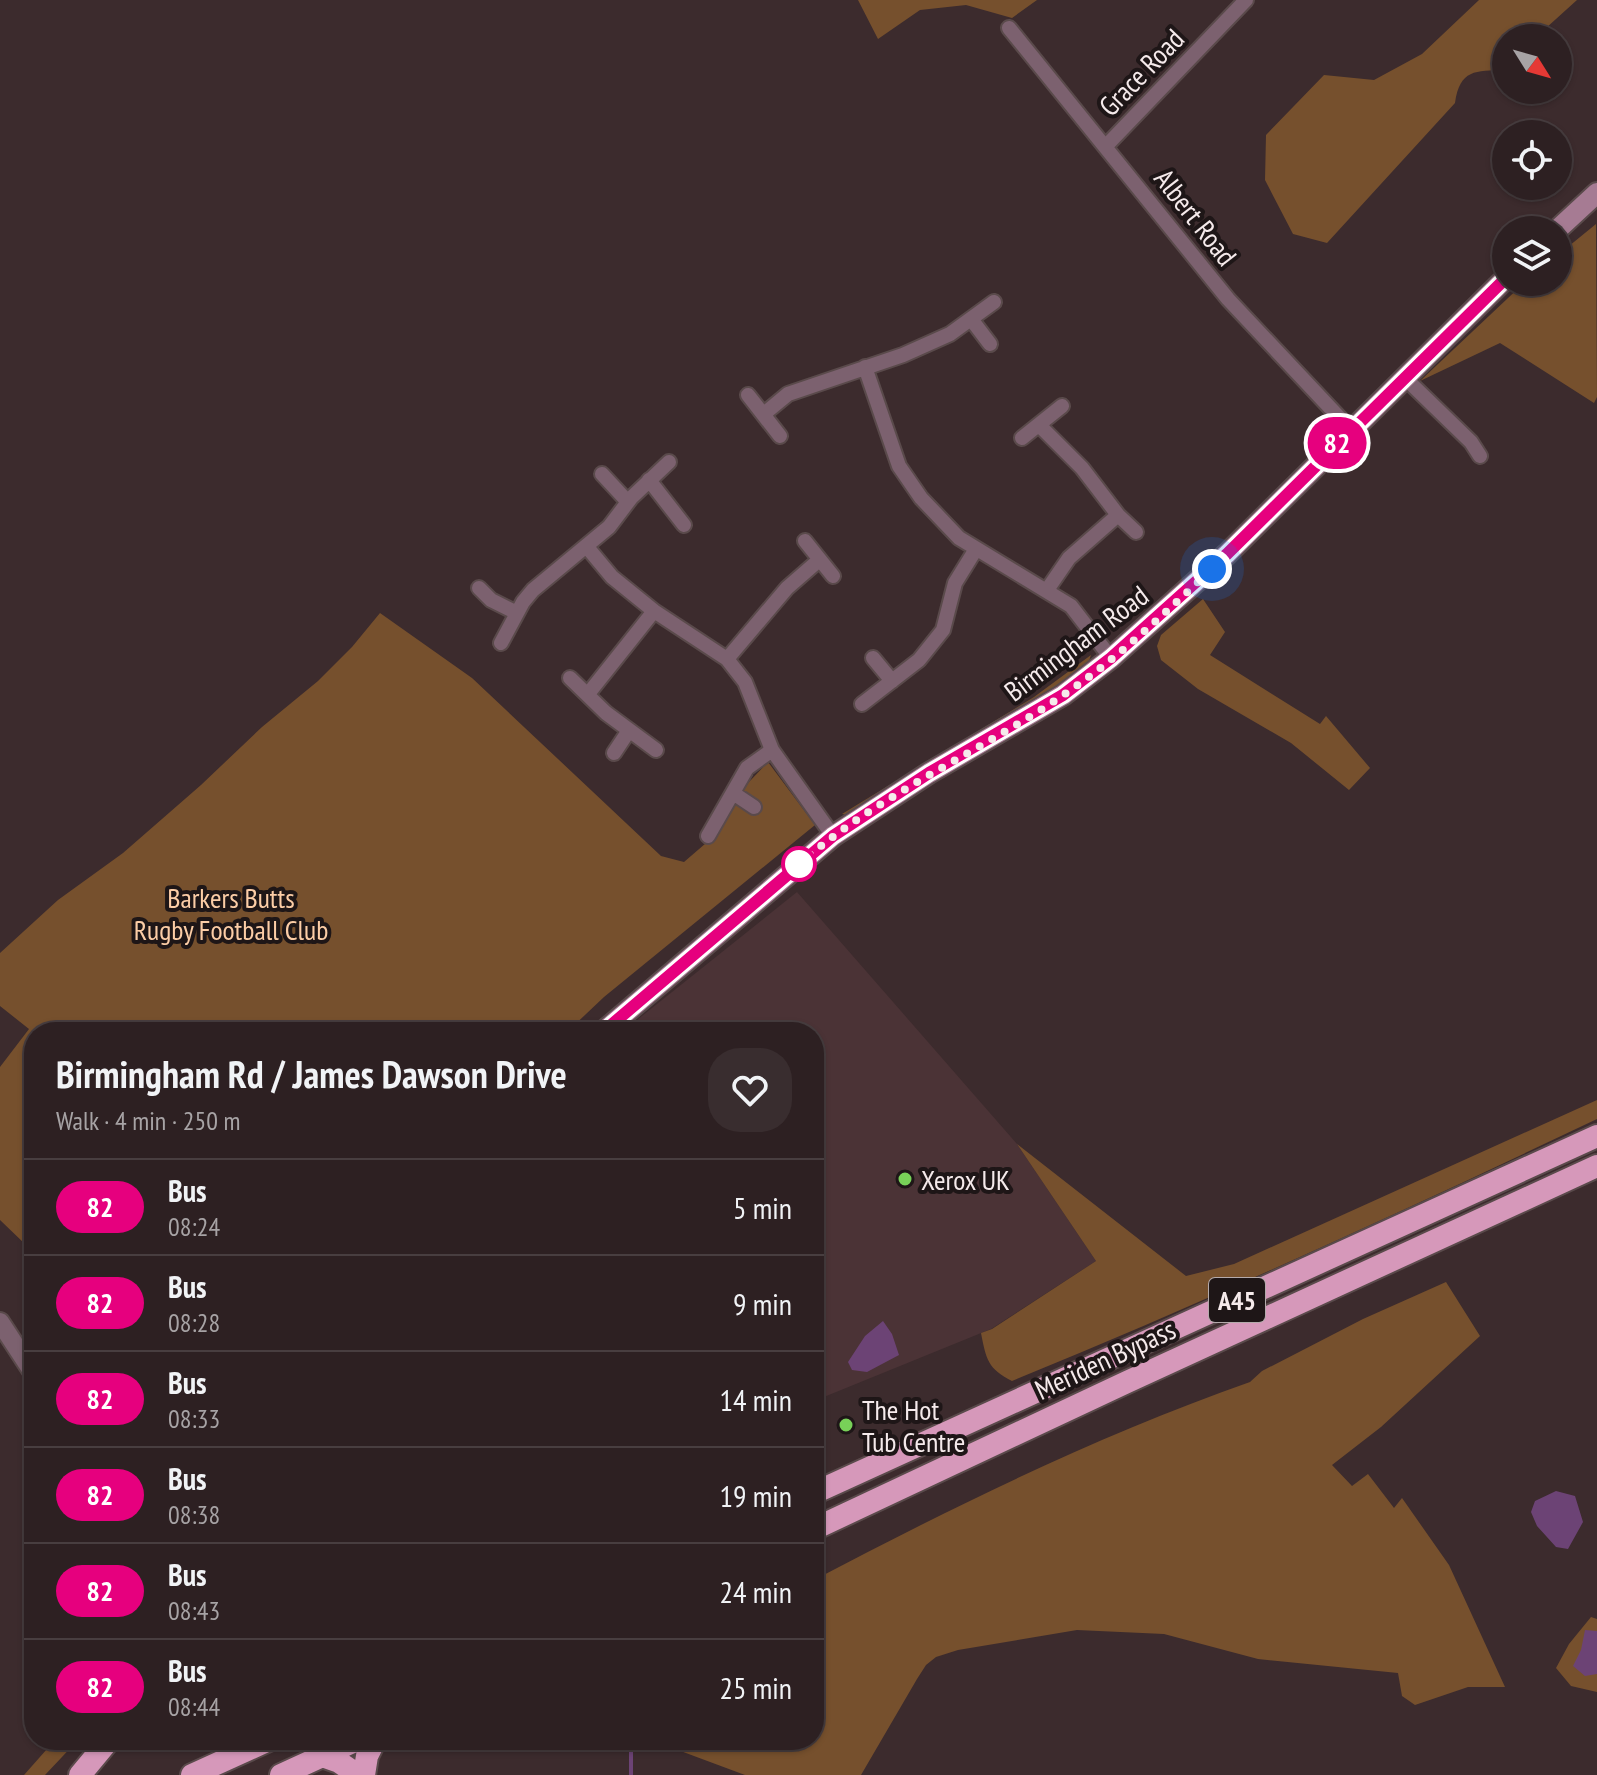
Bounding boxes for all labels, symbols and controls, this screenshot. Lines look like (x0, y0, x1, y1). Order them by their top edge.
street label: Grace Road (1090, 21, 1192, 123)
north arrow (1492, 24, 1572, 104)
map controls (1492, 24, 1572, 296)
button: locate (1492, 120, 1572, 200)
street label: Albert Road (1147, 161, 1245, 273)
button: layers (1492, 216, 1572, 296)
line badge: 82 (1301, 417, 1373, 469)
text: 82 (1324, 424, 1350, 461)
your location (1192, 549, 1232, 589)
street label: Birmingham Road (997, 577, 1155, 709)
unlabelled marker (782, 847, 816, 881)
park label: Barkers Butts Rugby Football Club (134, 879, 328, 948)
button: heart (708, 1048, 792, 1132)
text: Birmingham Rd / James Dawson Drive (56, 1049, 567, 1098)
text: Walk · 4 min · 250 m (56, 1104, 240, 1137)
place label: Xerox UK (921, 1161, 1010, 1198)
marker: Xerox UK (896, 1170, 914, 1188)
text: Bus (168, 1171, 207, 1210)
text: 82 (87, 1188, 113, 1225)
text: 5 min (733, 1188, 792, 1227)
text: 08:24 (168, 1210, 220, 1243)
text: Bus (168, 1267, 207, 1306)
road number: A45 (1209, 1278, 1265, 1322)
text: 82 (87, 1284, 113, 1321)
text: 9 min (733, 1284, 792, 1323)
text: 08:28 (168, 1306, 220, 1339)
street label: Meriden Bypass (1029, 1310, 1181, 1408)
text: Bus (168, 1363, 207, 1402)
text: 82 (87, 1380, 113, 1417)
text: 14 min (719, 1380, 792, 1419)
place label: The Hot Tub Centre (862, 1391, 965, 1460)
text: 08:33 (168, 1402, 220, 1435)
marker: The Hot Tub Centre (837, 1416, 855, 1434)
text: Bus (168, 1459, 207, 1498)
text: 82 (87, 1476, 113, 1513)
text: 19 min (719, 1476, 792, 1515)
text: 08:38 (168, 1498, 220, 1531)
text: Bus (168, 1555, 207, 1594)
text: 82 (87, 1572, 113, 1609)
text: 24 min (719, 1572, 792, 1611)
text: 08:43 (168, 1594, 220, 1627)
text: Bus (168, 1651, 207, 1690)
text: 82 (87, 1668, 113, 1705)
text: 25 min (719, 1668, 792, 1707)
text: 08:44 (168, 1690, 220, 1723)

